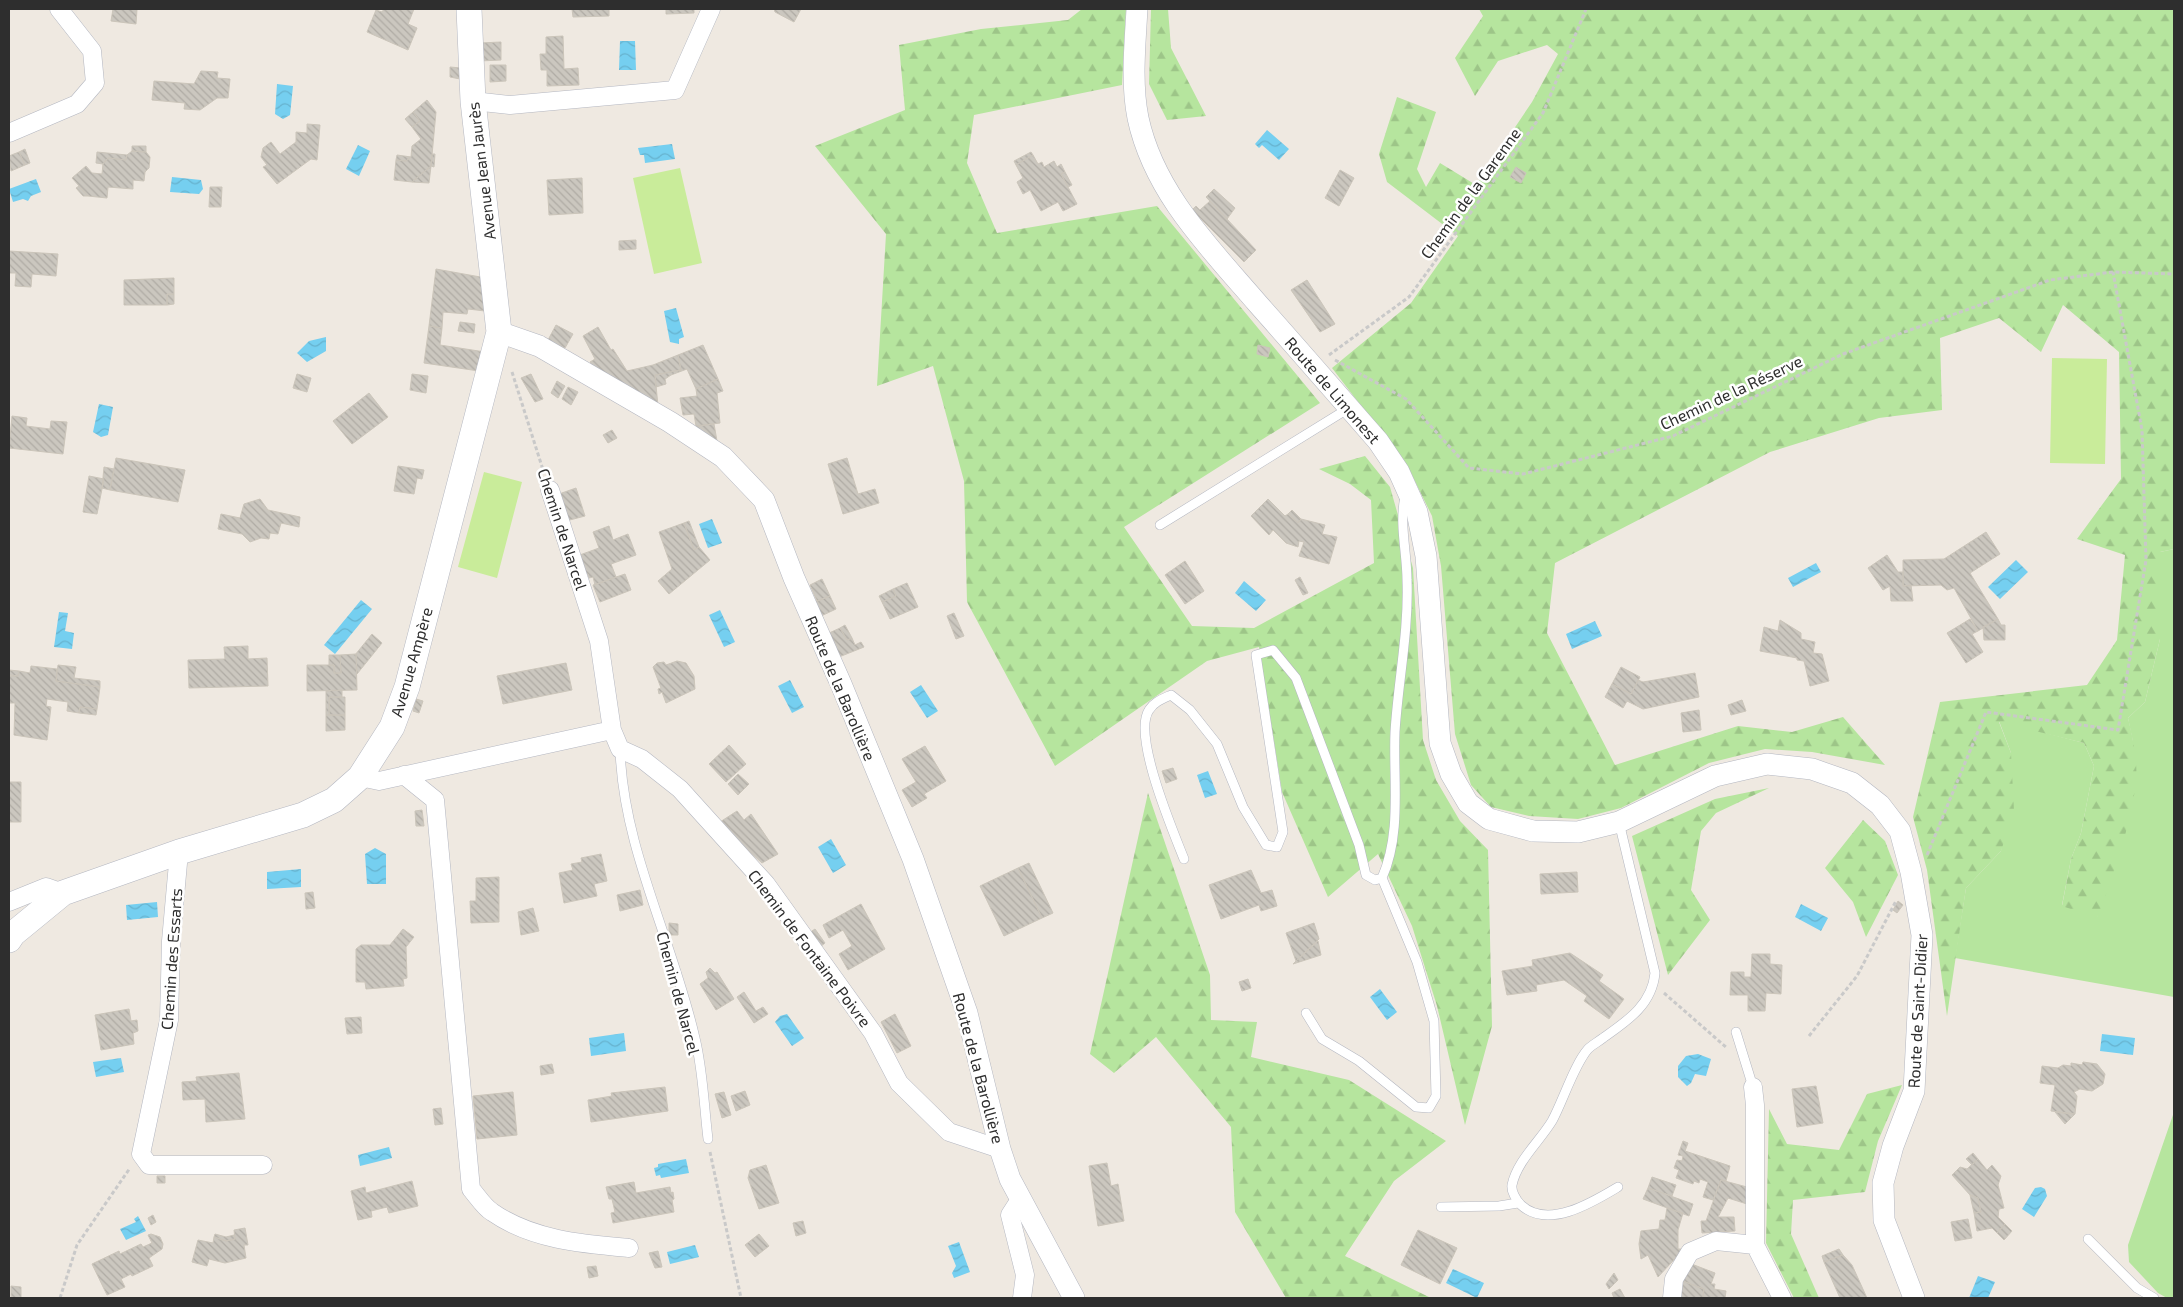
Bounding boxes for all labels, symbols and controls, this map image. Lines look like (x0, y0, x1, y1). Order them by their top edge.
street label: Avenue Jean Jaurès (463, 101, 499, 241)
street label: Chemin de la Garenne (1416, 124, 1524, 262)
street label: Route de Limonest (1282, 333, 1384, 447)
street label: Chemin de la Réserve (1657, 351, 1805, 433)
street label: Chemin de Narcel (534, 466, 592, 592)
street label: Avenue Ampère (386, 605, 436, 719)
street label: Route de la Barollière (802, 613, 880, 763)
street label: Chemin de Fontaine Poivre (745, 866, 875, 1030)
street label: Chemin des Essarts (157, 888, 185, 1030)
street label: Chemin de Narcel (653, 929, 705, 1057)
street label: Route de Saint-Didier (1903, 933, 1931, 1089)
street label: Route de la Barollière (950, 990, 1008, 1146)

